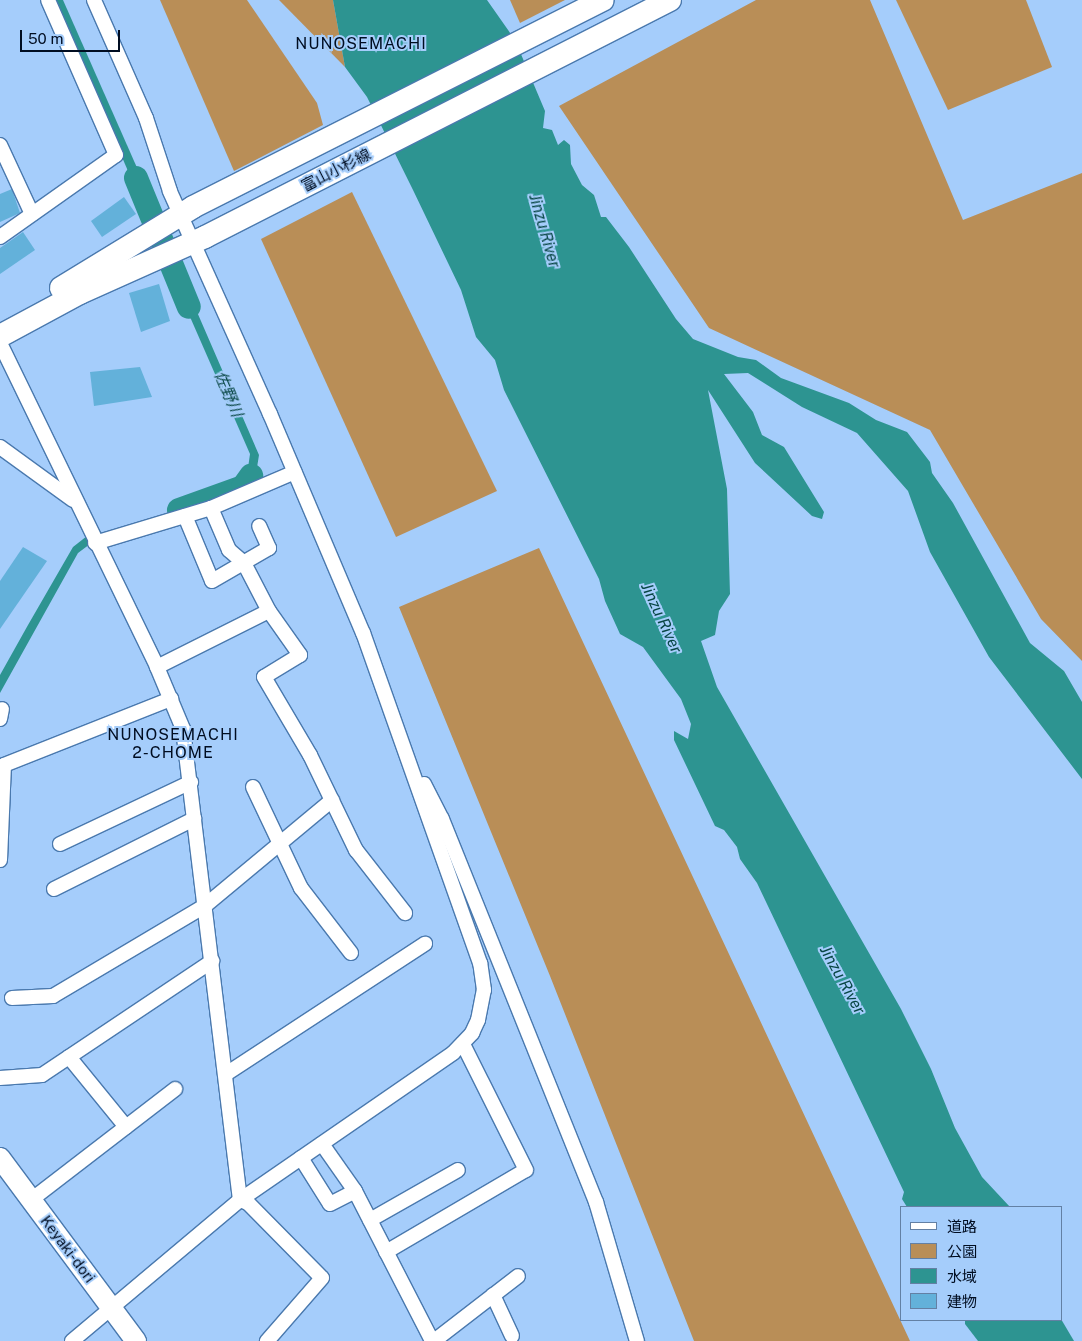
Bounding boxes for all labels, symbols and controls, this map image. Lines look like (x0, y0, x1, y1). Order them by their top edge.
scale bar (22, 20, 122, 52)
text: 50 m (28, 30, 63, 47)
district label: NUNOSEMACHI (294, 34, 428, 54)
street label: 富山小杉線 (299, 145, 373, 195)
water label: Jinzu River (524, 192, 564, 270)
water label: 佐野川 (210, 368, 246, 420)
water label: Jinzu River (636, 580, 686, 656)
district label: NUNOSEMACHI 2-CHOME (106, 725, 240, 763)
water label: Jinzu River (815, 942, 869, 1018)
legend (900, 1206, 1062, 1321)
street label: Keyaki-dori (37, 1212, 99, 1286)
text: 道路 (947, 1218, 977, 1235)
text: 公園 (947, 1243, 977, 1260)
text: 水域 (947, 1268, 977, 1285)
text: 建物 (947, 1293, 977, 1310)

